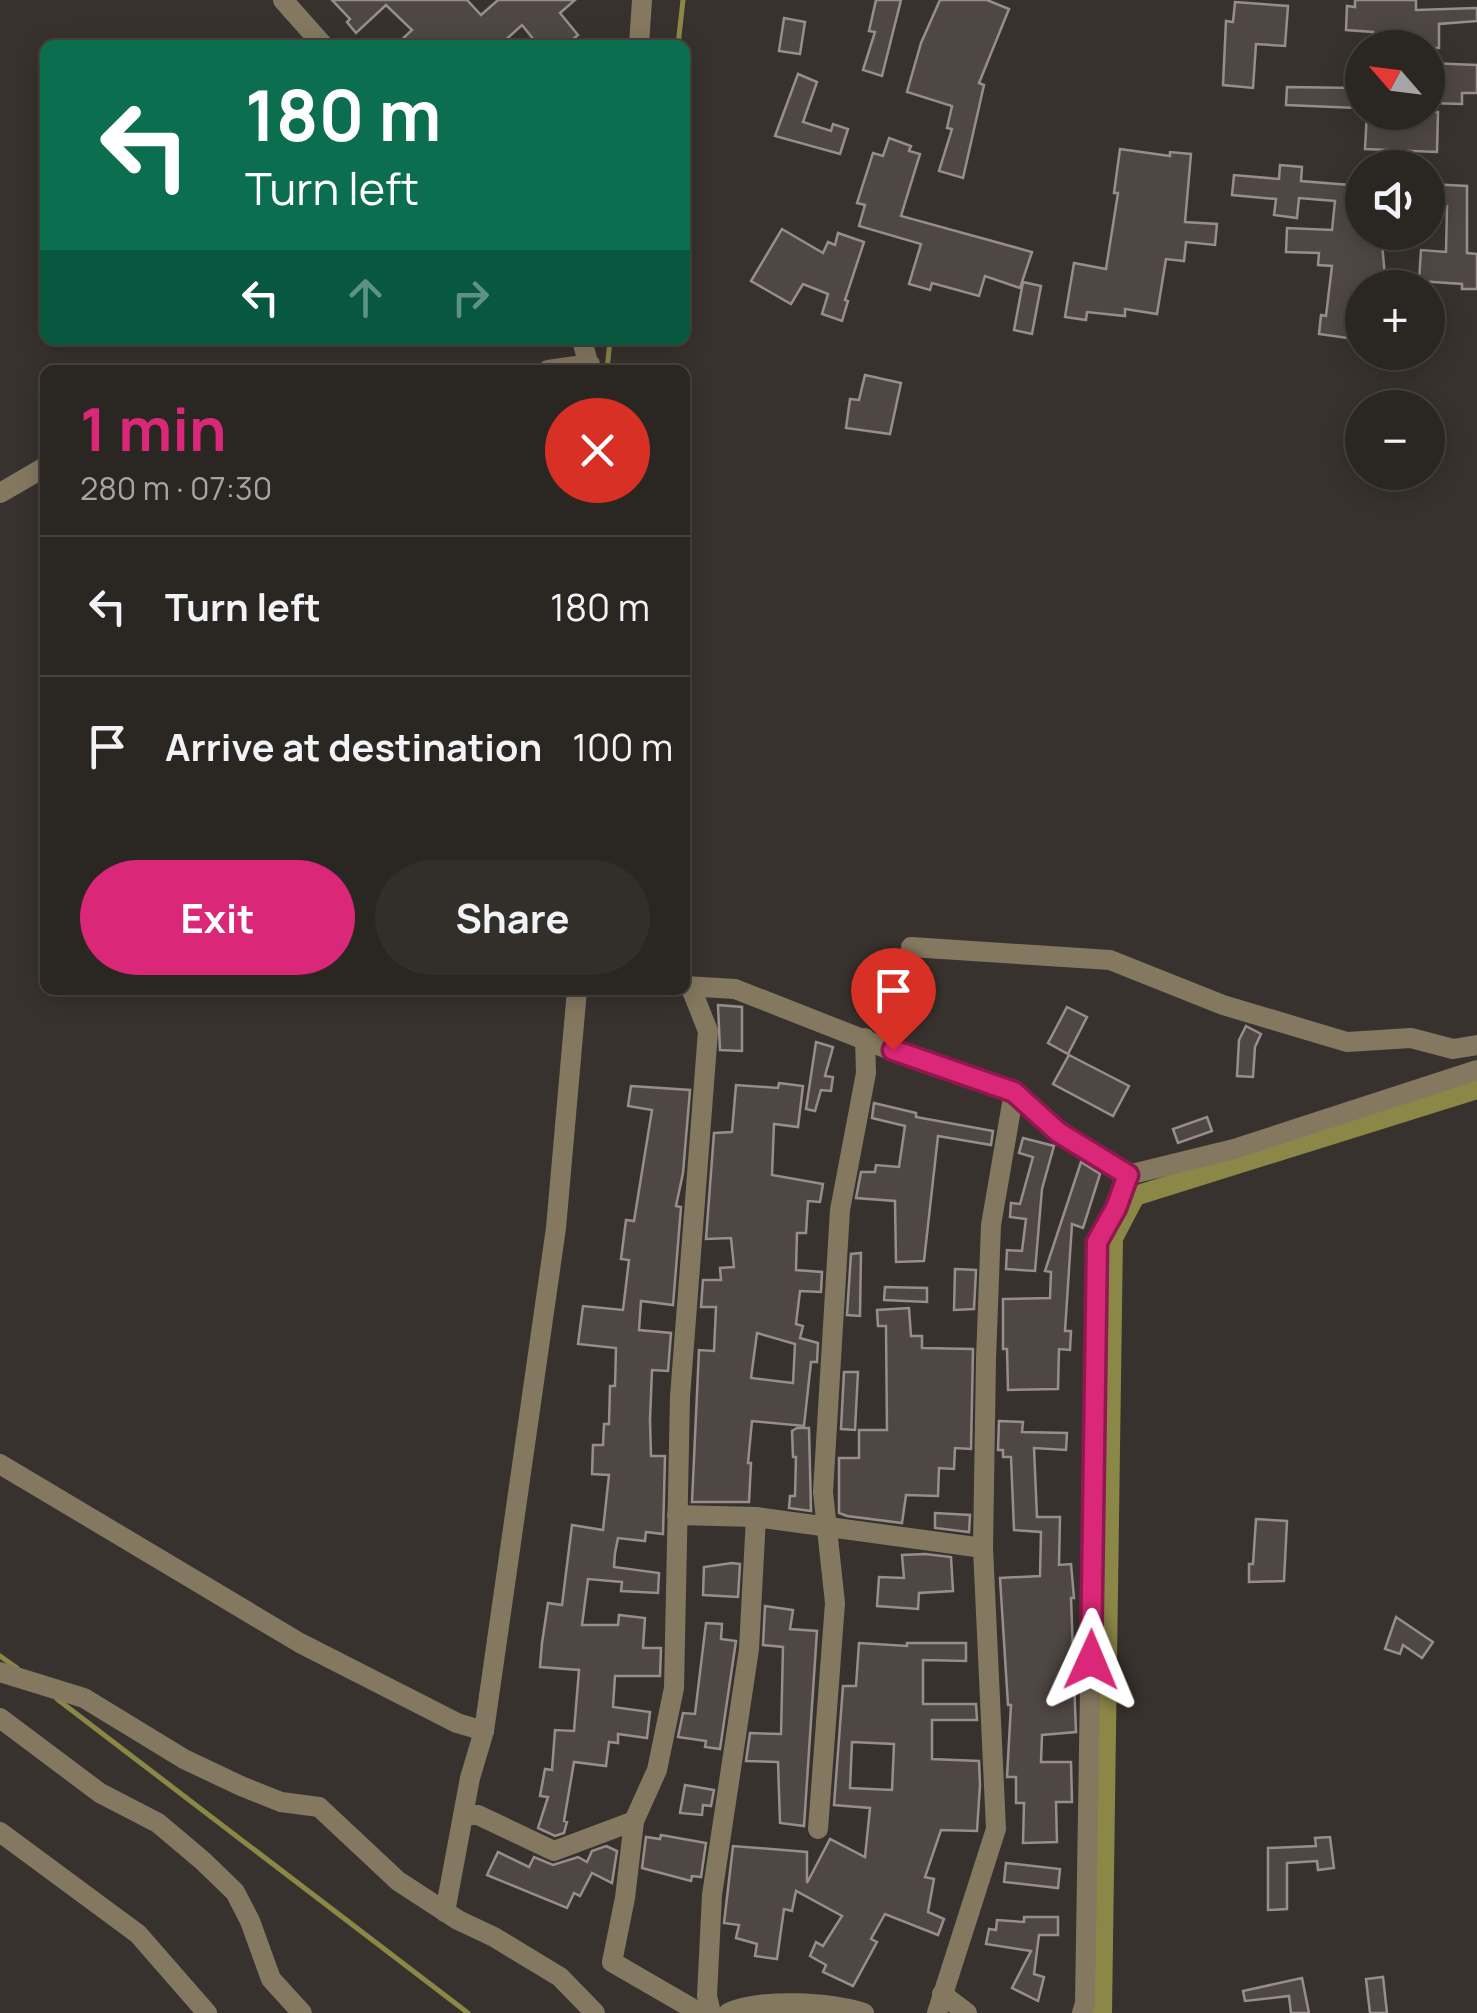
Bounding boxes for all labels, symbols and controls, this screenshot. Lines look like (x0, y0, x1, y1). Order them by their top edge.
north arrow (1345, 30, 1445, 130)
map controls (1345, 30, 1445, 490)
text: 180 m (245, 66, 442, 162)
icon: left (80, 80, 210, 210)
button: sound (1345, 150, 1445, 250)
text: Turn left (245, 157, 419, 219)
icon: left (233, 270, 288, 325)
icon: ahead (338, 270, 393, 325)
icon: right (443, 270, 498, 325)
button: + (1345, 270, 1445, 370)
text: 1 min (80, 387, 227, 469)
button: − (1345, 390, 1445, 490)
button: close (545, 398, 650, 503)
text: 280 m · 07:30 (80, 466, 272, 510)
icon: left (80, 579, 135, 634)
text: Turn left (165, 580, 321, 632)
text: 180 m (550, 580, 650, 632)
icon: arrive (80, 719, 135, 774)
text: Arrive at destination (165, 720, 542, 772)
text: 100 m (572, 720, 673, 772)
button: Exit (80, 860, 355, 975)
button: Share (375, 860, 650, 975)
pin (851, 948, 936, 1051)
icon: arrive (866, 963, 921, 1018)
position arrow (1039, 1608, 1143, 1712)

